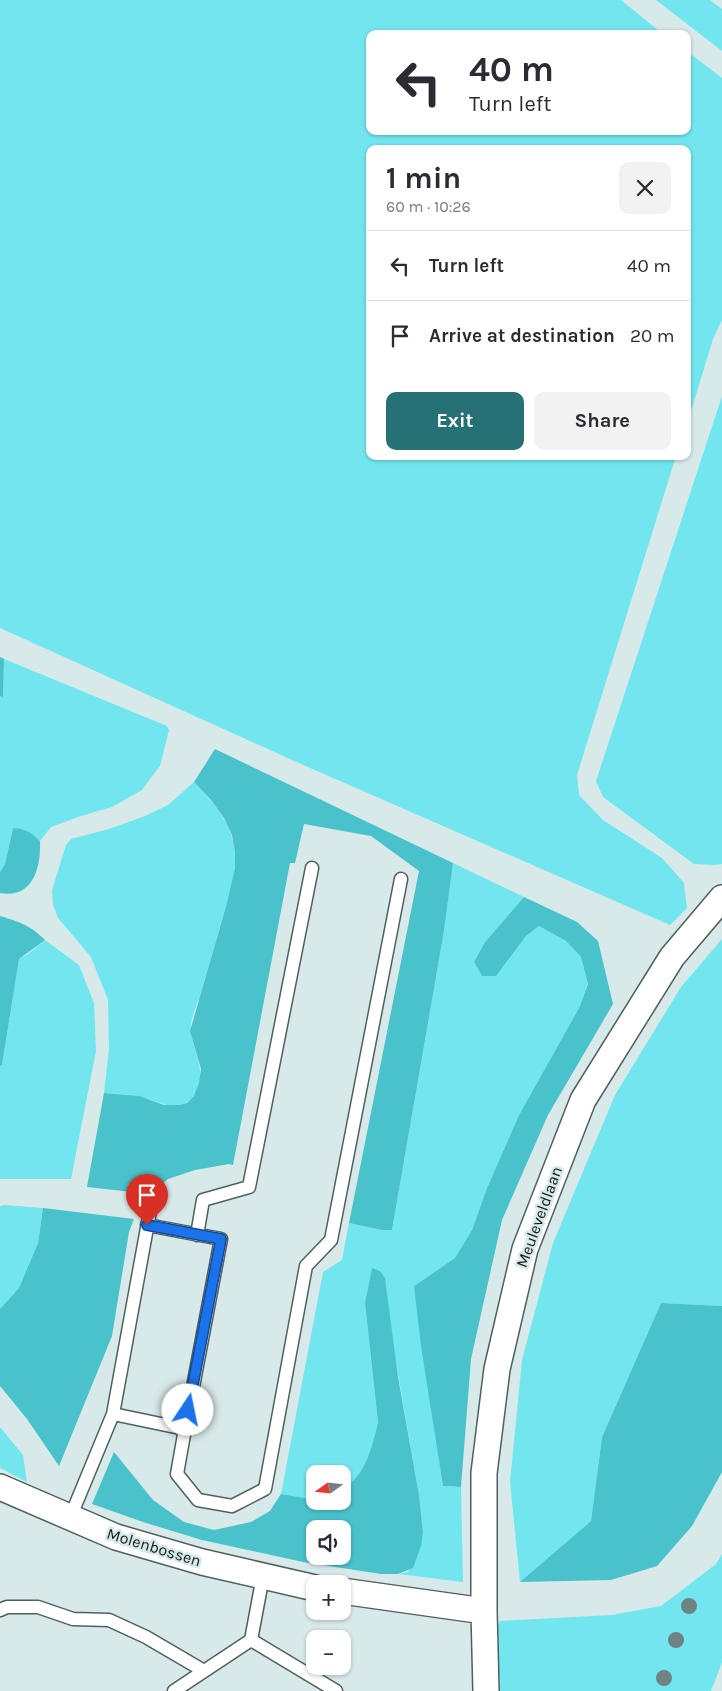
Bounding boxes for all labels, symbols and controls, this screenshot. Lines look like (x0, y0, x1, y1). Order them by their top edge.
text: 40 m (469, 49, 554, 90)
icon: left (386, 50, 451, 115)
text: Turn left (469, 91, 552, 117)
text: 1 min (386, 160, 461, 196)
button: close (619, 162, 671, 214)
text: 60 m · 10:26 (386, 197, 471, 216)
icon: left (386, 252, 414, 280)
text: Turn left (429, 255, 504, 277)
text: 40 m (627, 255, 671, 277)
icon: arrive (386, 322, 414, 350)
text: Arrive at destination (429, 325, 615, 347)
text: 20 m (630, 325, 675, 347)
button: Exit (386, 392, 524, 450)
button: Share (534, 392, 671, 450)
street label: Meuleveldlaan (512, 1164, 566, 1270)
pin (126, 1174, 168, 1225)
icon: arrive (133, 1181, 161, 1209)
position arrow (161, 1383, 213, 1435)
north arrow (306, 1465, 351, 1510)
map controls (306, 1465, 351, 1675)
button: sound (306, 1520, 351, 1565)
street label: Molenbossen (105, 1524, 203, 1570)
button: + (306, 1575, 351, 1620)
button: − (306, 1630, 351, 1675)

